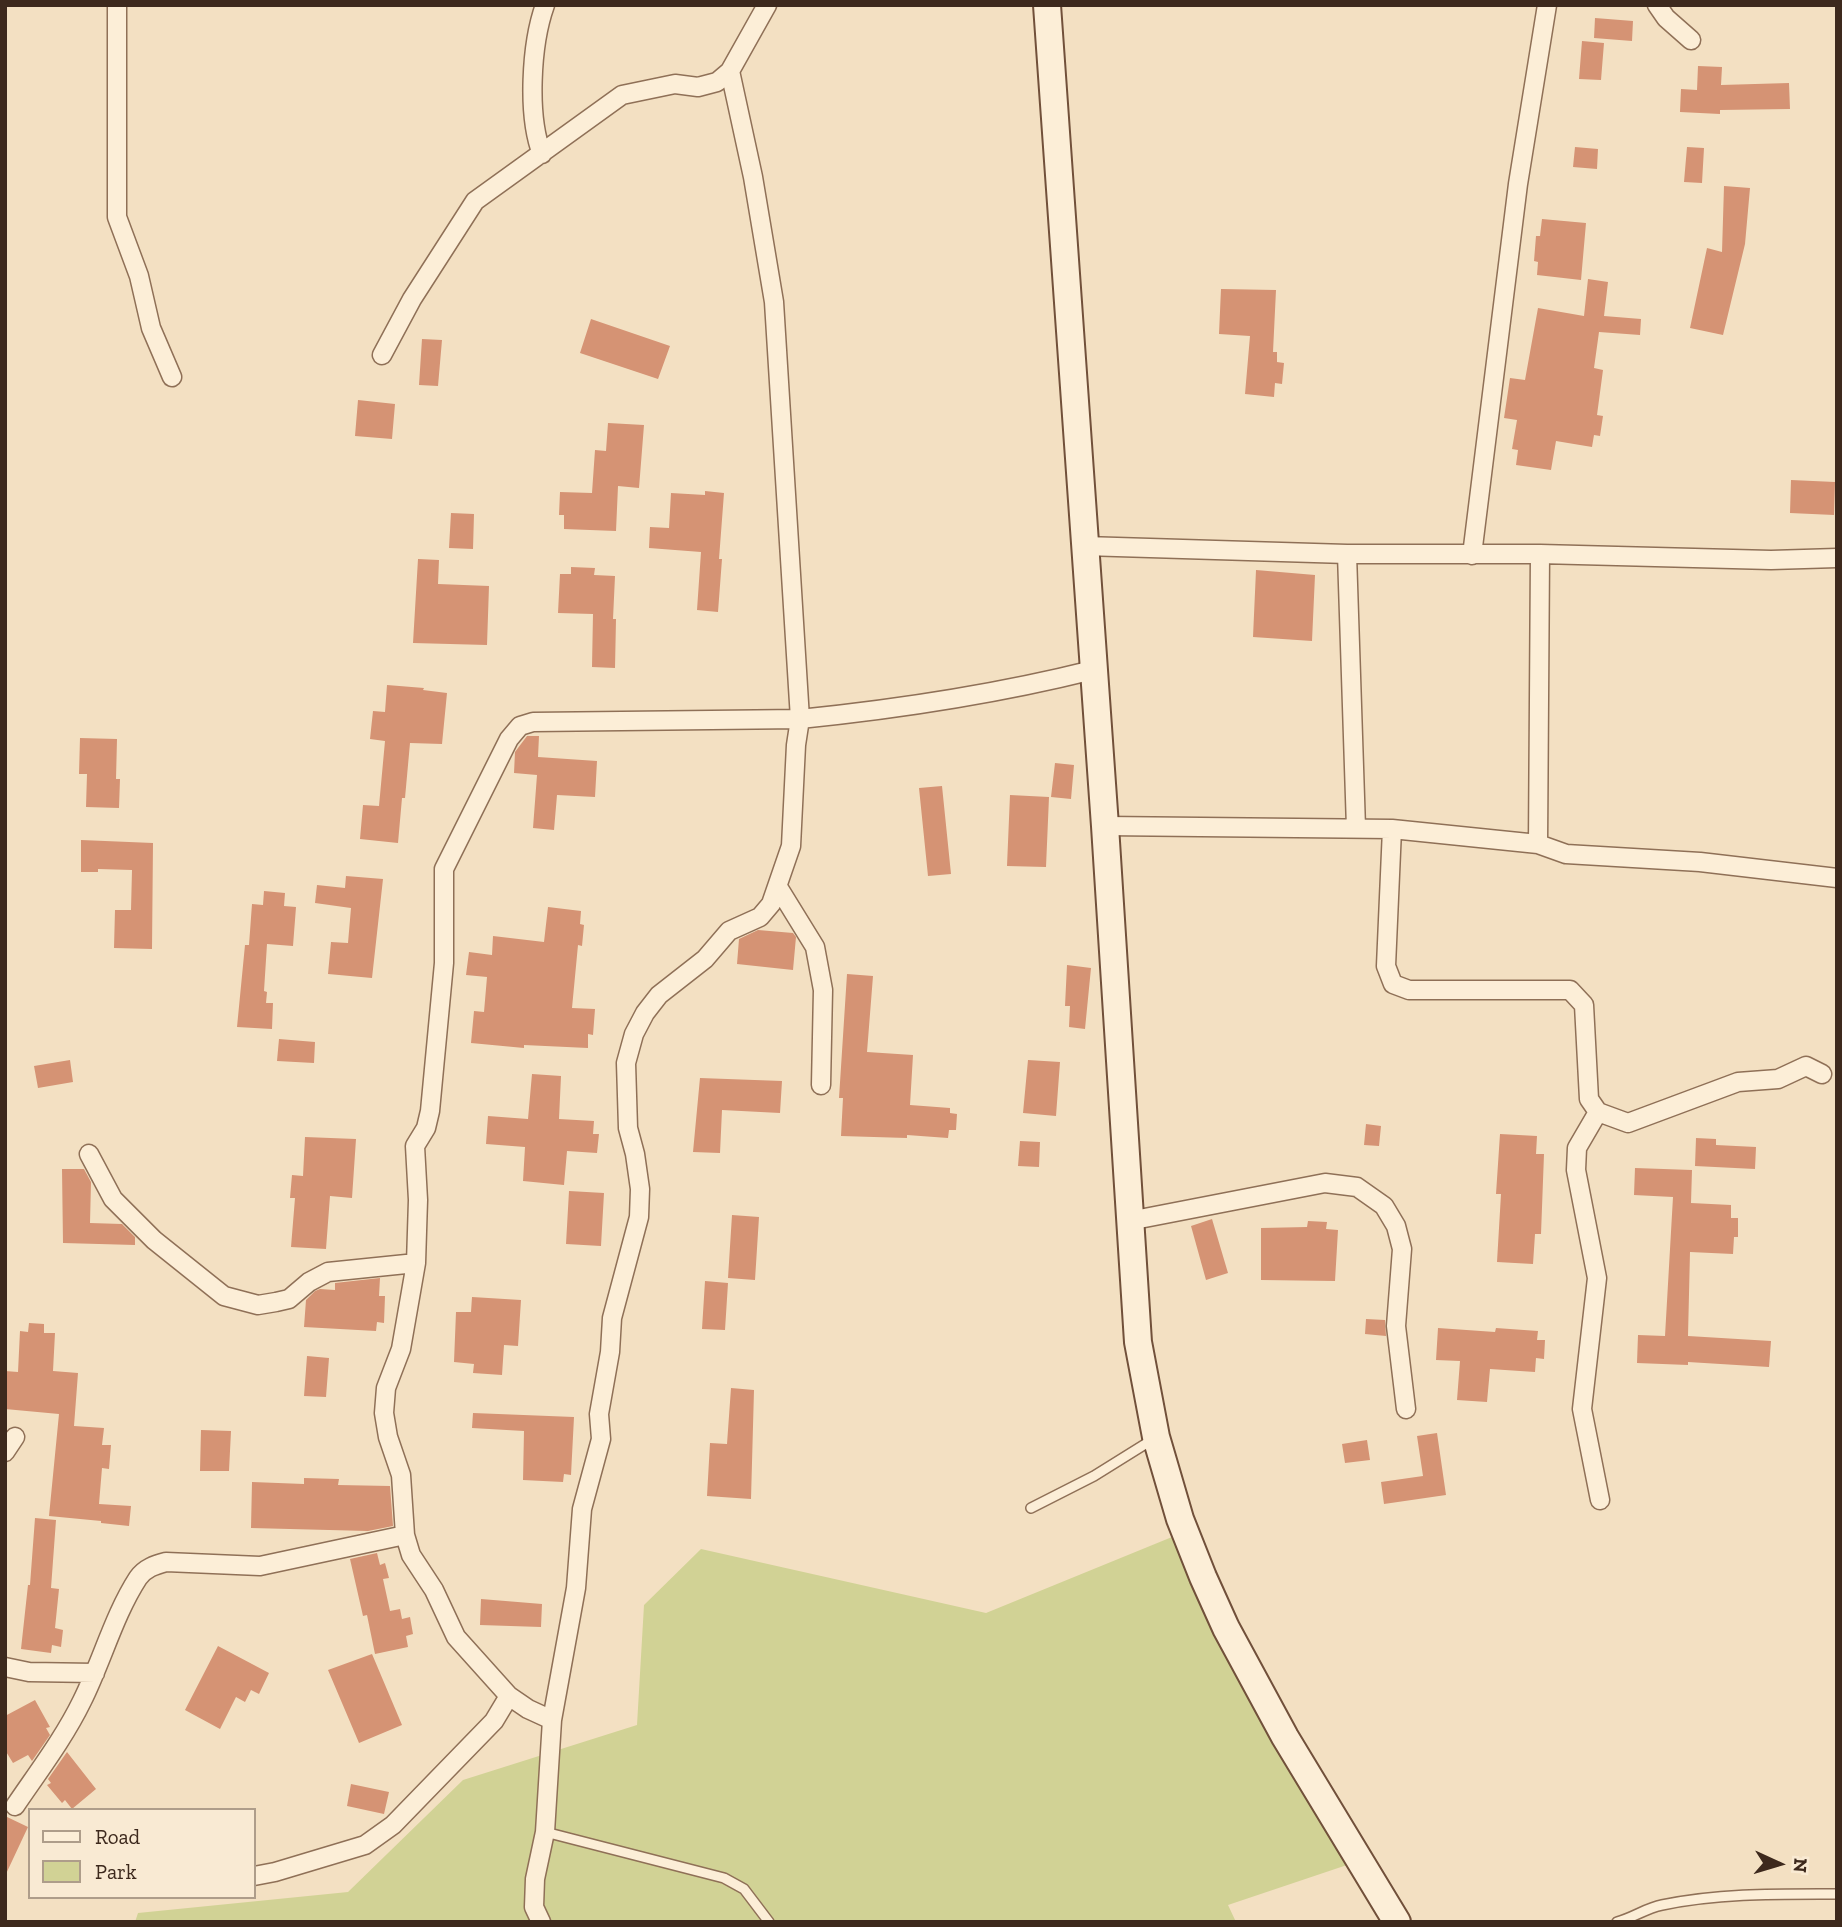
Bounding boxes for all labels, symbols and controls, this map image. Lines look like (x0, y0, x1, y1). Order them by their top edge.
legend (28, 1808, 256, 1899)
text: Road (95, 1824, 140, 1849)
north arrow (1744, 1829, 1814, 1899)
text: N (1788, 1857, 1812, 1874)
text: Park (95, 1859, 137, 1884)

